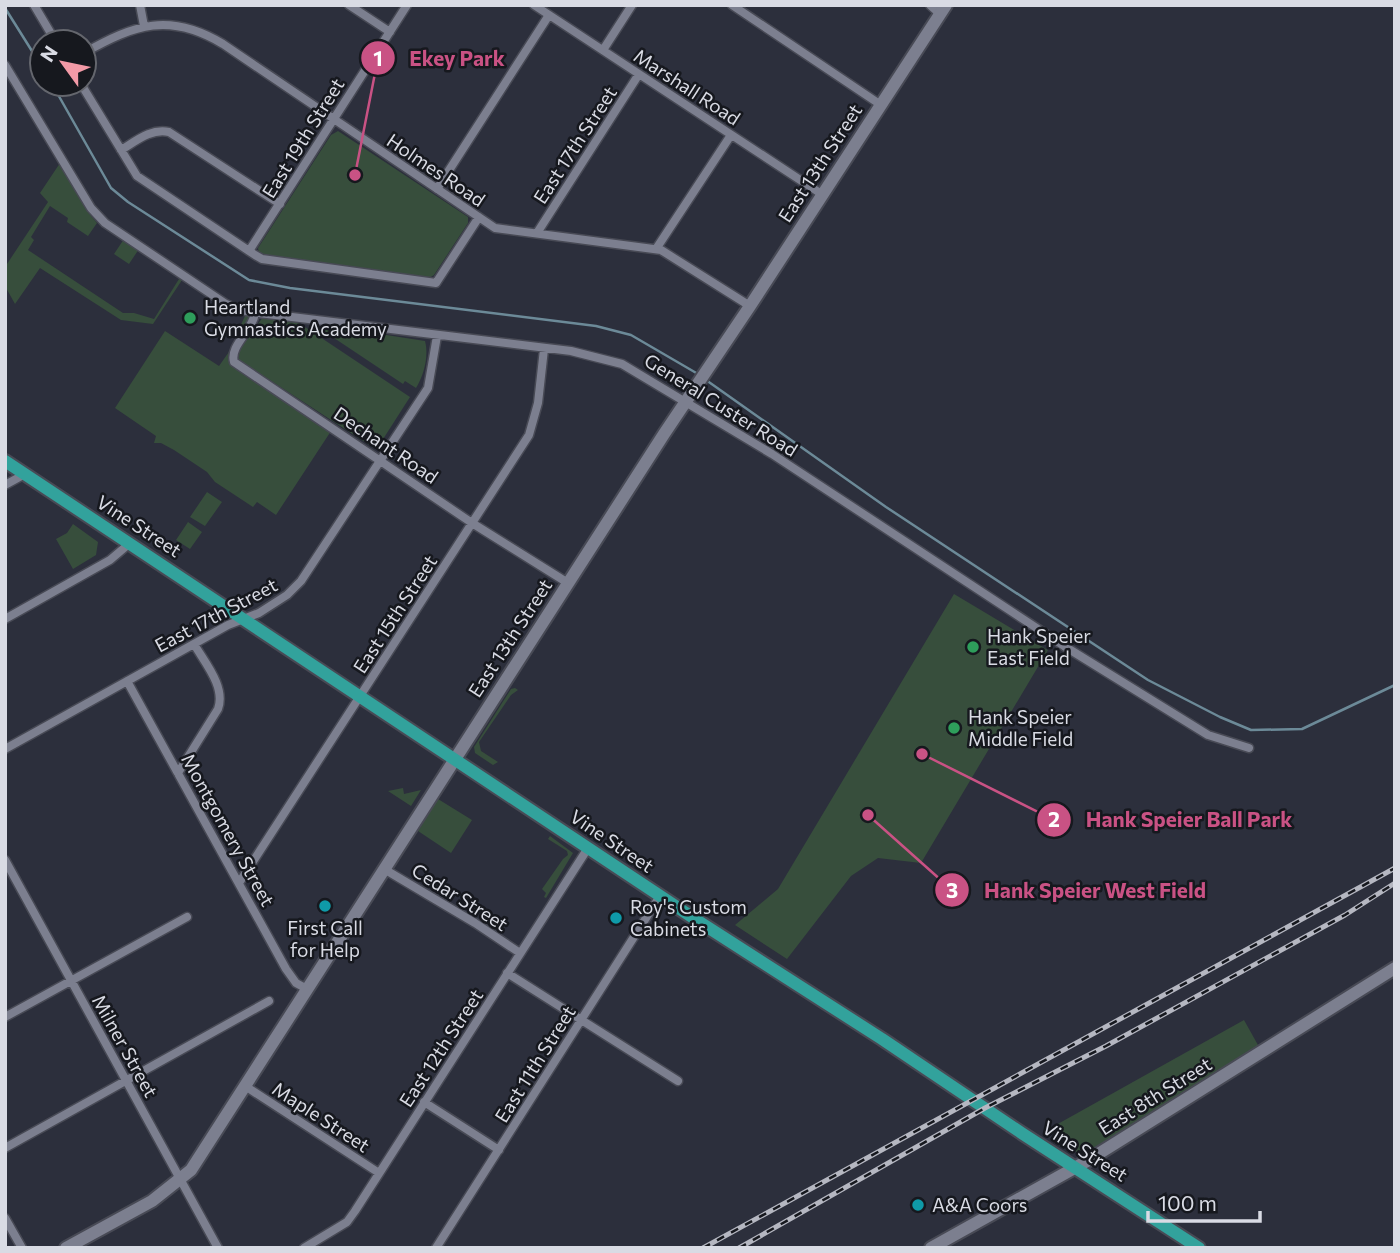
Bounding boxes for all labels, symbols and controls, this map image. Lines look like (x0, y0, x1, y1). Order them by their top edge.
north arrow (28, 28, 98, 98)
callout: Ekey Park (361, 37, 519, 79)
text: N (35, 41, 62, 66)
street label: Marshall Road (630, 44, 745, 130)
text: 1 (373, 45, 383, 70)
text: Ekey Park (409, 45, 505, 70)
street label: East 19th Street (257, 73, 349, 202)
street label: East 17th Street (528, 82, 621, 208)
street label: East 13th Street (773, 99, 866, 226)
street label: Holmes Road (383, 128, 490, 211)
place label: Heartland Gymnastics Academy (204, 295, 387, 340)
marker: Heartland Gymnastics Academy (182, 310, 198, 326)
street label: General Custer Road (640, 348, 802, 461)
street label: Dechant Road (330, 401, 443, 488)
street label: Vine Street (93, 490, 186, 562)
street label: East 15th Street (348, 550, 441, 677)
street label: East 17th Street (151, 573, 281, 657)
street label: East 13th Street (463, 574, 556, 701)
place label: Hank Speier East Field (987, 624, 1091, 669)
marker: Hank Speier East Field (965, 639, 981, 655)
place label: Hank Speier Middle Field (968, 705, 1073, 750)
marker: Hank Speier Middle Field (946, 720, 962, 736)
street label: Montgomery Street (177, 749, 280, 910)
callout: Hank Speier Ball Park (1037, 799, 1306, 841)
street label: Vine Street (566, 804, 659, 877)
text: 2 (1048, 806, 1060, 831)
text: Hank Speier Ball Park (1086, 806, 1292, 831)
street label: Cedar Street (408, 858, 513, 935)
callout: Hank Speier West Field (935, 869, 1220, 911)
text: 3 (946, 877, 958, 902)
text: Hank Speier West Field (984, 877, 1206, 902)
place label: Roy's Custom Cabinets (630, 895, 747, 940)
marker: First Call for Help (317, 898, 333, 914)
marker: Roy's Custom Cabinets (608, 910, 624, 926)
place label: First Call for Help (287, 916, 363, 961)
street label: East 12th Street (394, 984, 487, 1111)
street label: Milner Street (88, 990, 163, 1101)
street label: East 11th Street (489, 1001, 580, 1126)
street label: East 8th Street (1094, 1052, 1216, 1139)
street label: Maple Street (268, 1077, 374, 1157)
street label: Vine Street (1038, 1115, 1132, 1186)
scale bar (1148, 1180, 1260, 1224)
text: 100 m (1158, 1190, 1217, 1215)
place label: A&A Coors (932, 1193, 1027, 1216)
marker: A&A Coors (910, 1197, 926, 1213)

